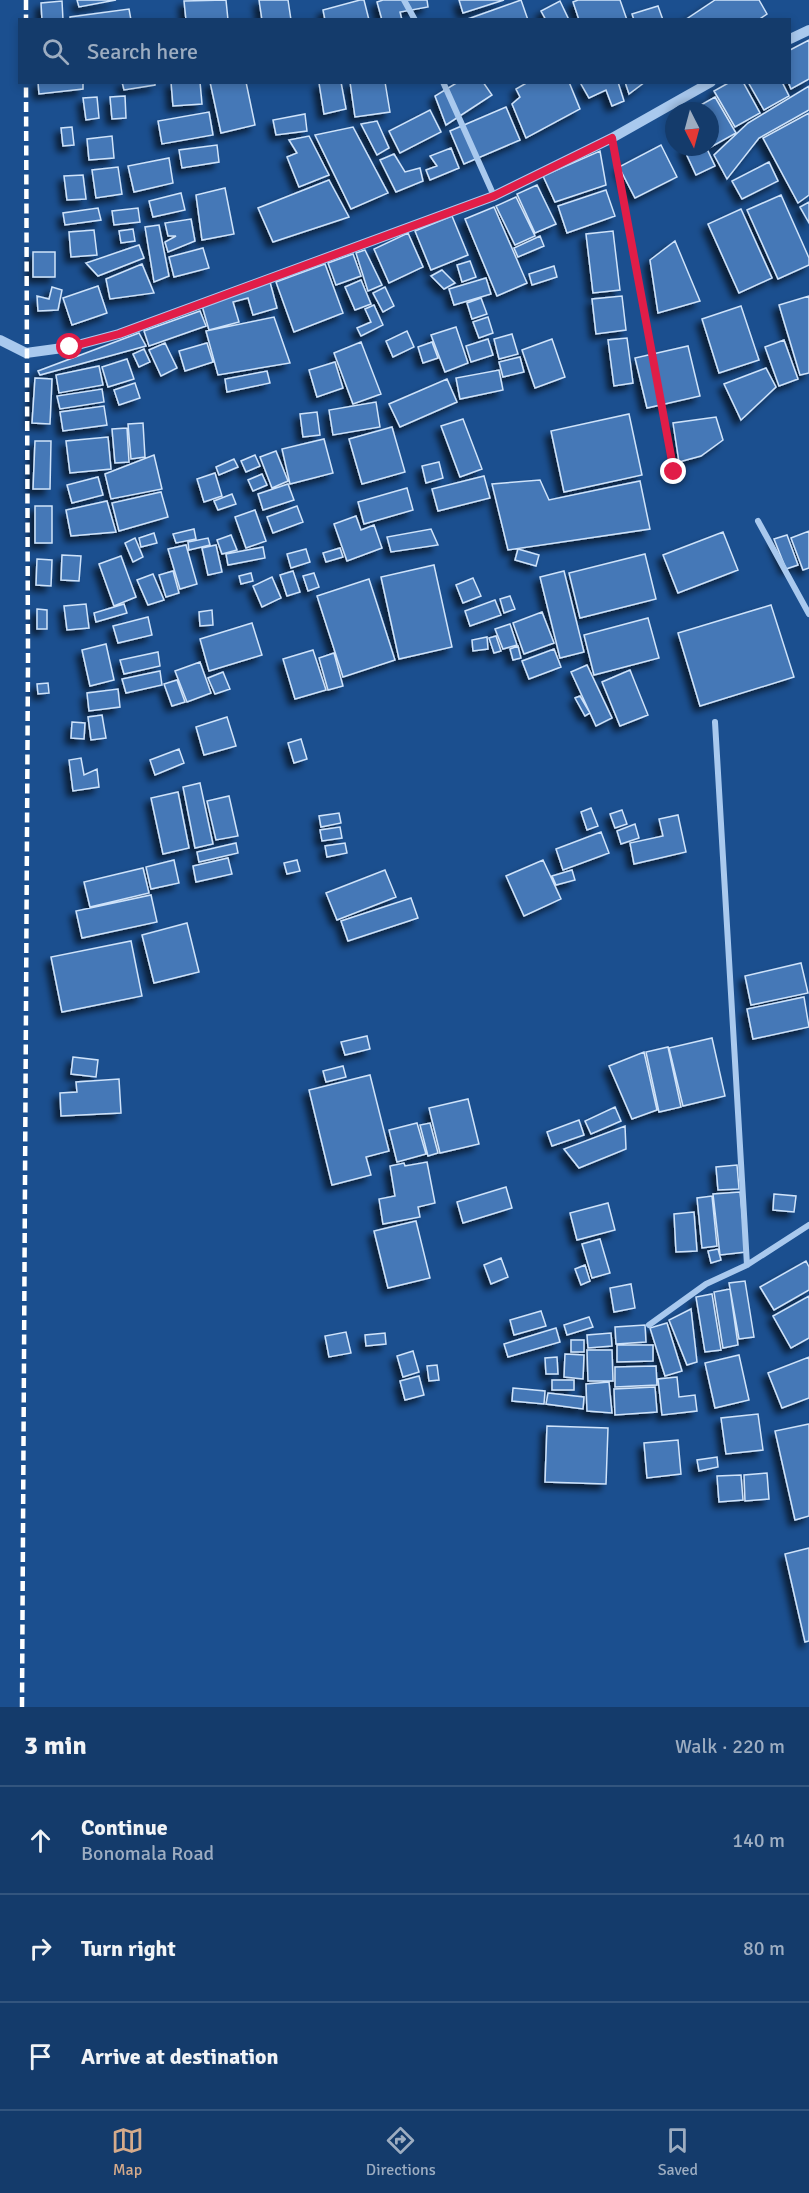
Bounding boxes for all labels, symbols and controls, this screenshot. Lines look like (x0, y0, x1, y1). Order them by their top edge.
search box (18, 18, 791, 84)
icon: search (39, 35, 72, 68)
text: Search here (87, 38, 198, 65)
north arrow (665, 102, 719, 156)
route start (56, 333, 82, 359)
route end (660, 458, 686, 484)
text: 3 min (24, 1730, 87, 1762)
text: Walk · 220 m (675, 1734, 785, 1759)
text: Continue (81, 1814, 168, 1841)
icon: ahead (24, 1824, 57, 1857)
text: 140 m (732, 1828, 785, 1853)
text: Bonomala Road (81, 1841, 214, 1866)
icon: right (24, 1932, 57, 1965)
text: Turn right (81, 1935, 176, 1962)
text: 80 m (743, 1936, 785, 1961)
icon: arrive (24, 2040, 57, 2073)
text: Arrive at destination (81, 2043, 278, 2070)
tab: Map (111, 2124, 144, 2180)
tab: Directions (366, 2124, 436, 2180)
tab: Saved (658, 2124, 698, 2180)

